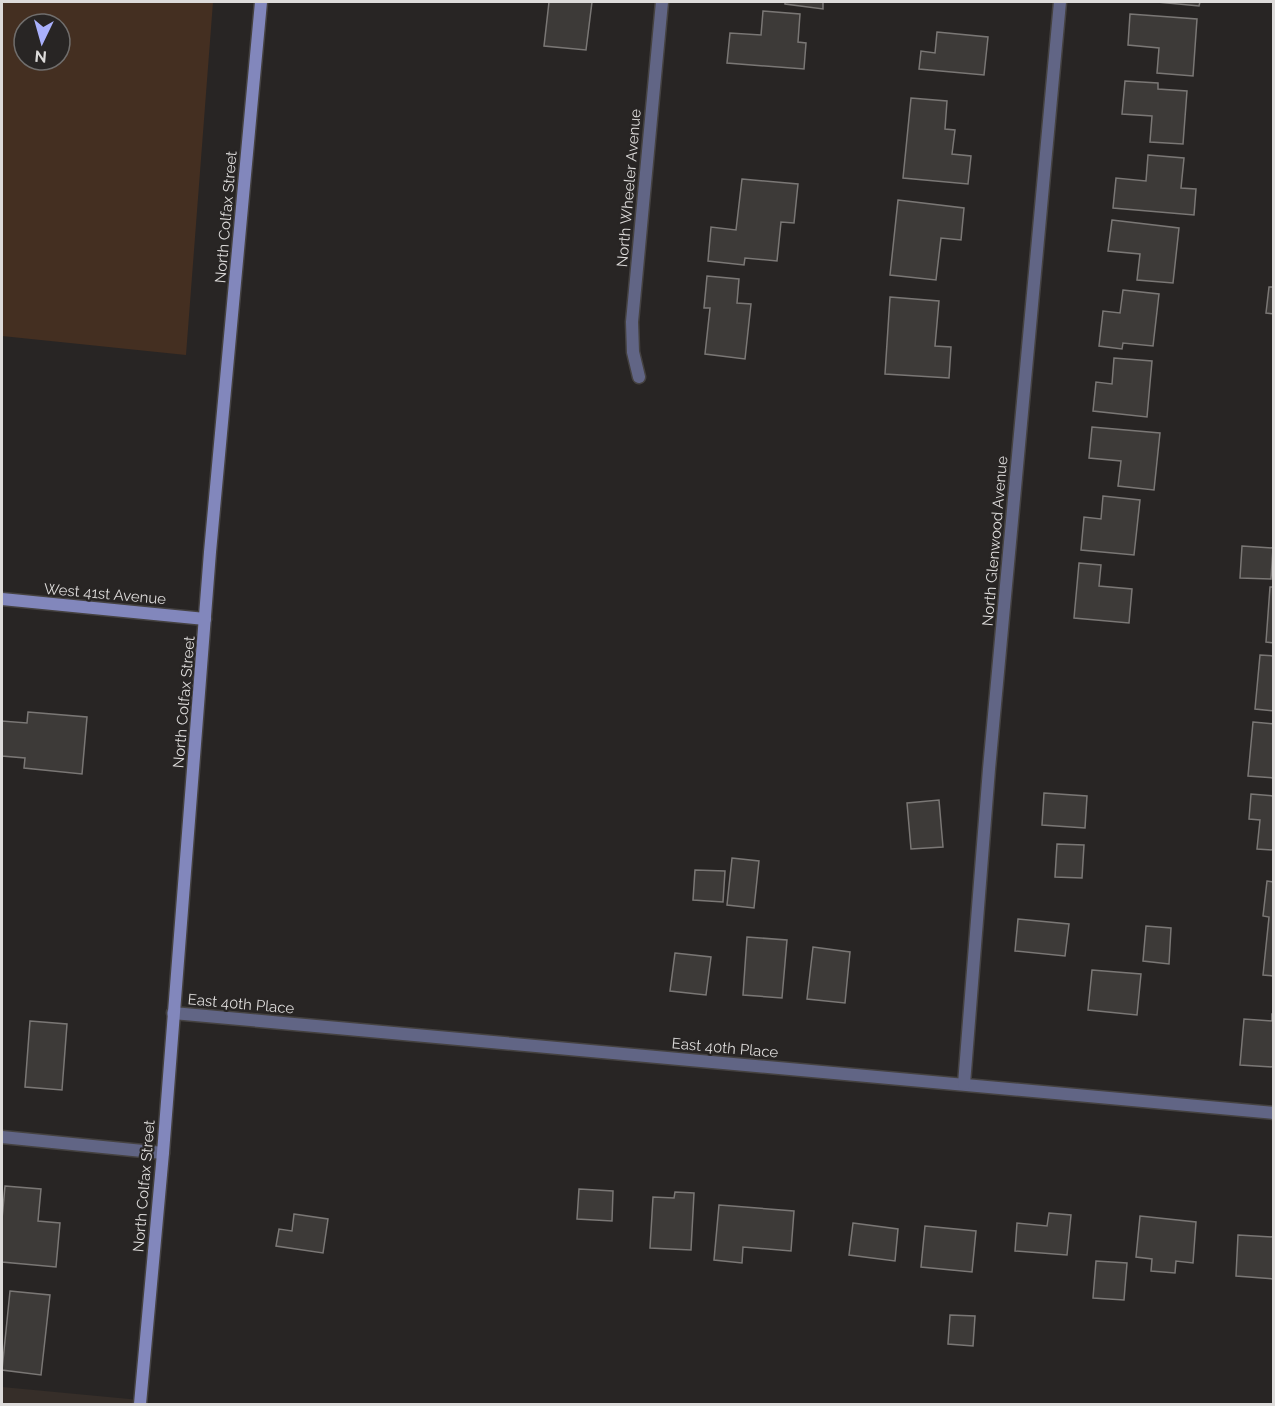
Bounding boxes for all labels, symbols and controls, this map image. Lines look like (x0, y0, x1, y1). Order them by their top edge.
north arrow (12, 12, 72, 72)
text: N (34, 46, 48, 66)
street label: North Wheeler Avenue (613, 108, 645, 268)
street label: North Colfax Street (211, 150, 241, 284)
street label: North Glenwood Avenue (979, 455, 1011, 627)
street label: West 41st Avenue (43, 580, 167, 608)
street label: North Colfax Street (169, 635, 199, 769)
street label: East 40th Place (187, 990, 295, 1018)
street label: East 40th Place (671, 1034, 779, 1062)
street label: North Colfax Street (129, 1119, 159, 1253)

